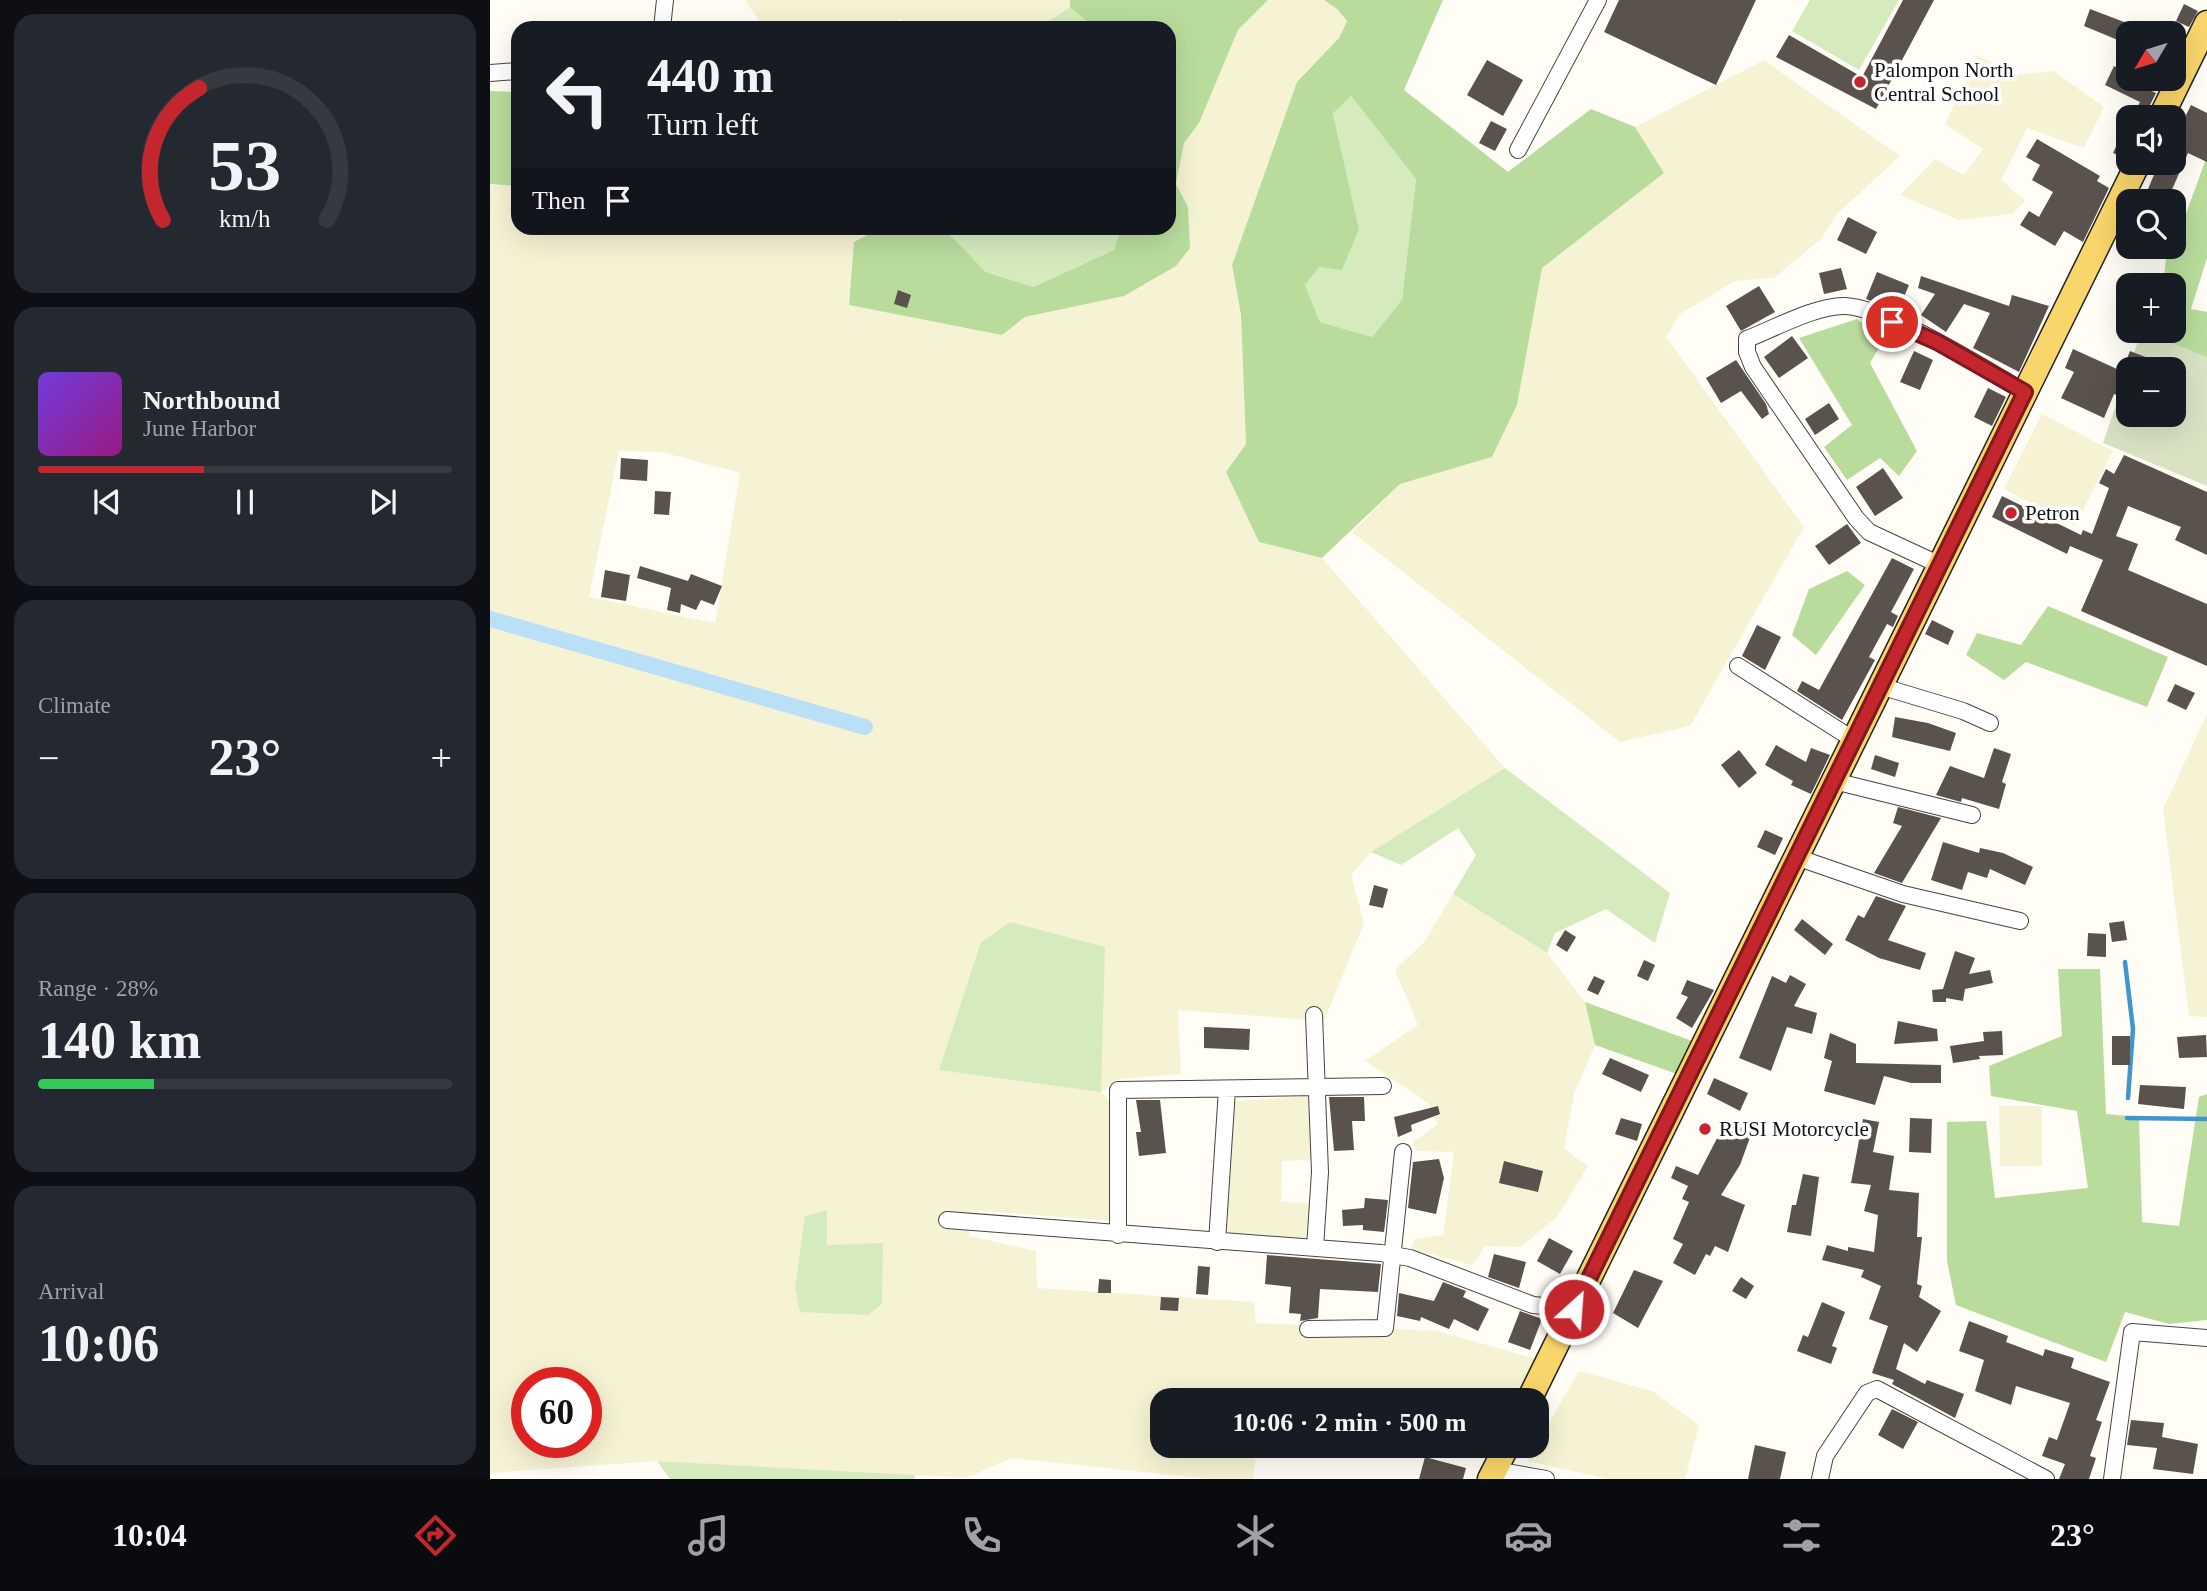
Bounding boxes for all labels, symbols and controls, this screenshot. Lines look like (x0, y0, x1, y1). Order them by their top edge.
north arrow (2116, 21, 2186, 91)
map controls (2116, 21, 2186, 427)
text: 440 m (647, 48, 774, 103)
icon: left (532, 49, 623, 140)
place label: Palompon North Central School (1874, 58, 2014, 106)
marker: Palompon North Central School (1852, 74, 1868, 90)
button: sound (2116, 105, 2186, 175)
text: Turn left (647, 106, 759, 142)
text: 53 (209, 125, 281, 206)
icon: arrive (599, 182, 637, 220)
text: Then (532, 186, 585, 215)
button: search (2116, 189, 2186, 259)
text: km/h (219, 204, 271, 231)
button: + (2116, 273, 2186, 343)
pin (1862, 292, 1922, 352)
icon: arrive (1873, 303, 1911, 341)
button: − (2116, 357, 2186, 427)
text: Northbound (143, 386, 280, 415)
text: June Harbor (143, 416, 256, 441)
icon: previous (88, 483, 126, 521)
icon: pause (226, 483, 264, 521)
icon: next (364, 483, 402, 521)
place label: Petron (2025, 501, 2080, 525)
marker: Petron (2003, 505, 2019, 521)
text: Climate (38, 693, 111, 718)
text: 23° (209, 729, 281, 786)
text: − (38, 737, 59, 779)
text: + (431, 737, 452, 779)
text: Range · 28% (38, 976, 158, 1001)
text: 140 km (38, 1012, 201, 1069)
place label: RUSI Motorcycle (1719, 1117, 1869, 1141)
marker: RUSI Motorcycle (1697, 1121, 1713, 1137)
position arrow (1537, 1272, 1611, 1346)
text: Arrival (38, 1279, 104, 1304)
text: 10:06 (38, 1315, 159, 1372)
speed limit sign: 60 (511, 1367, 602, 1458)
text: 10:06 · 2 min · 500 m (1233, 1408, 1467, 1437)
icon: directions (411, 1511, 460, 1560)
icon: music (684, 1511, 733, 1560)
icon: phone (957, 1511, 1006, 1560)
icon: climate (1231, 1511, 1280, 1560)
icon: car (1504, 1511, 1553, 1560)
icon: filters (1777, 1511, 1826, 1560)
text: 10:04 (112, 1517, 187, 1553)
text: 23° (2050, 1517, 2095, 1553)

